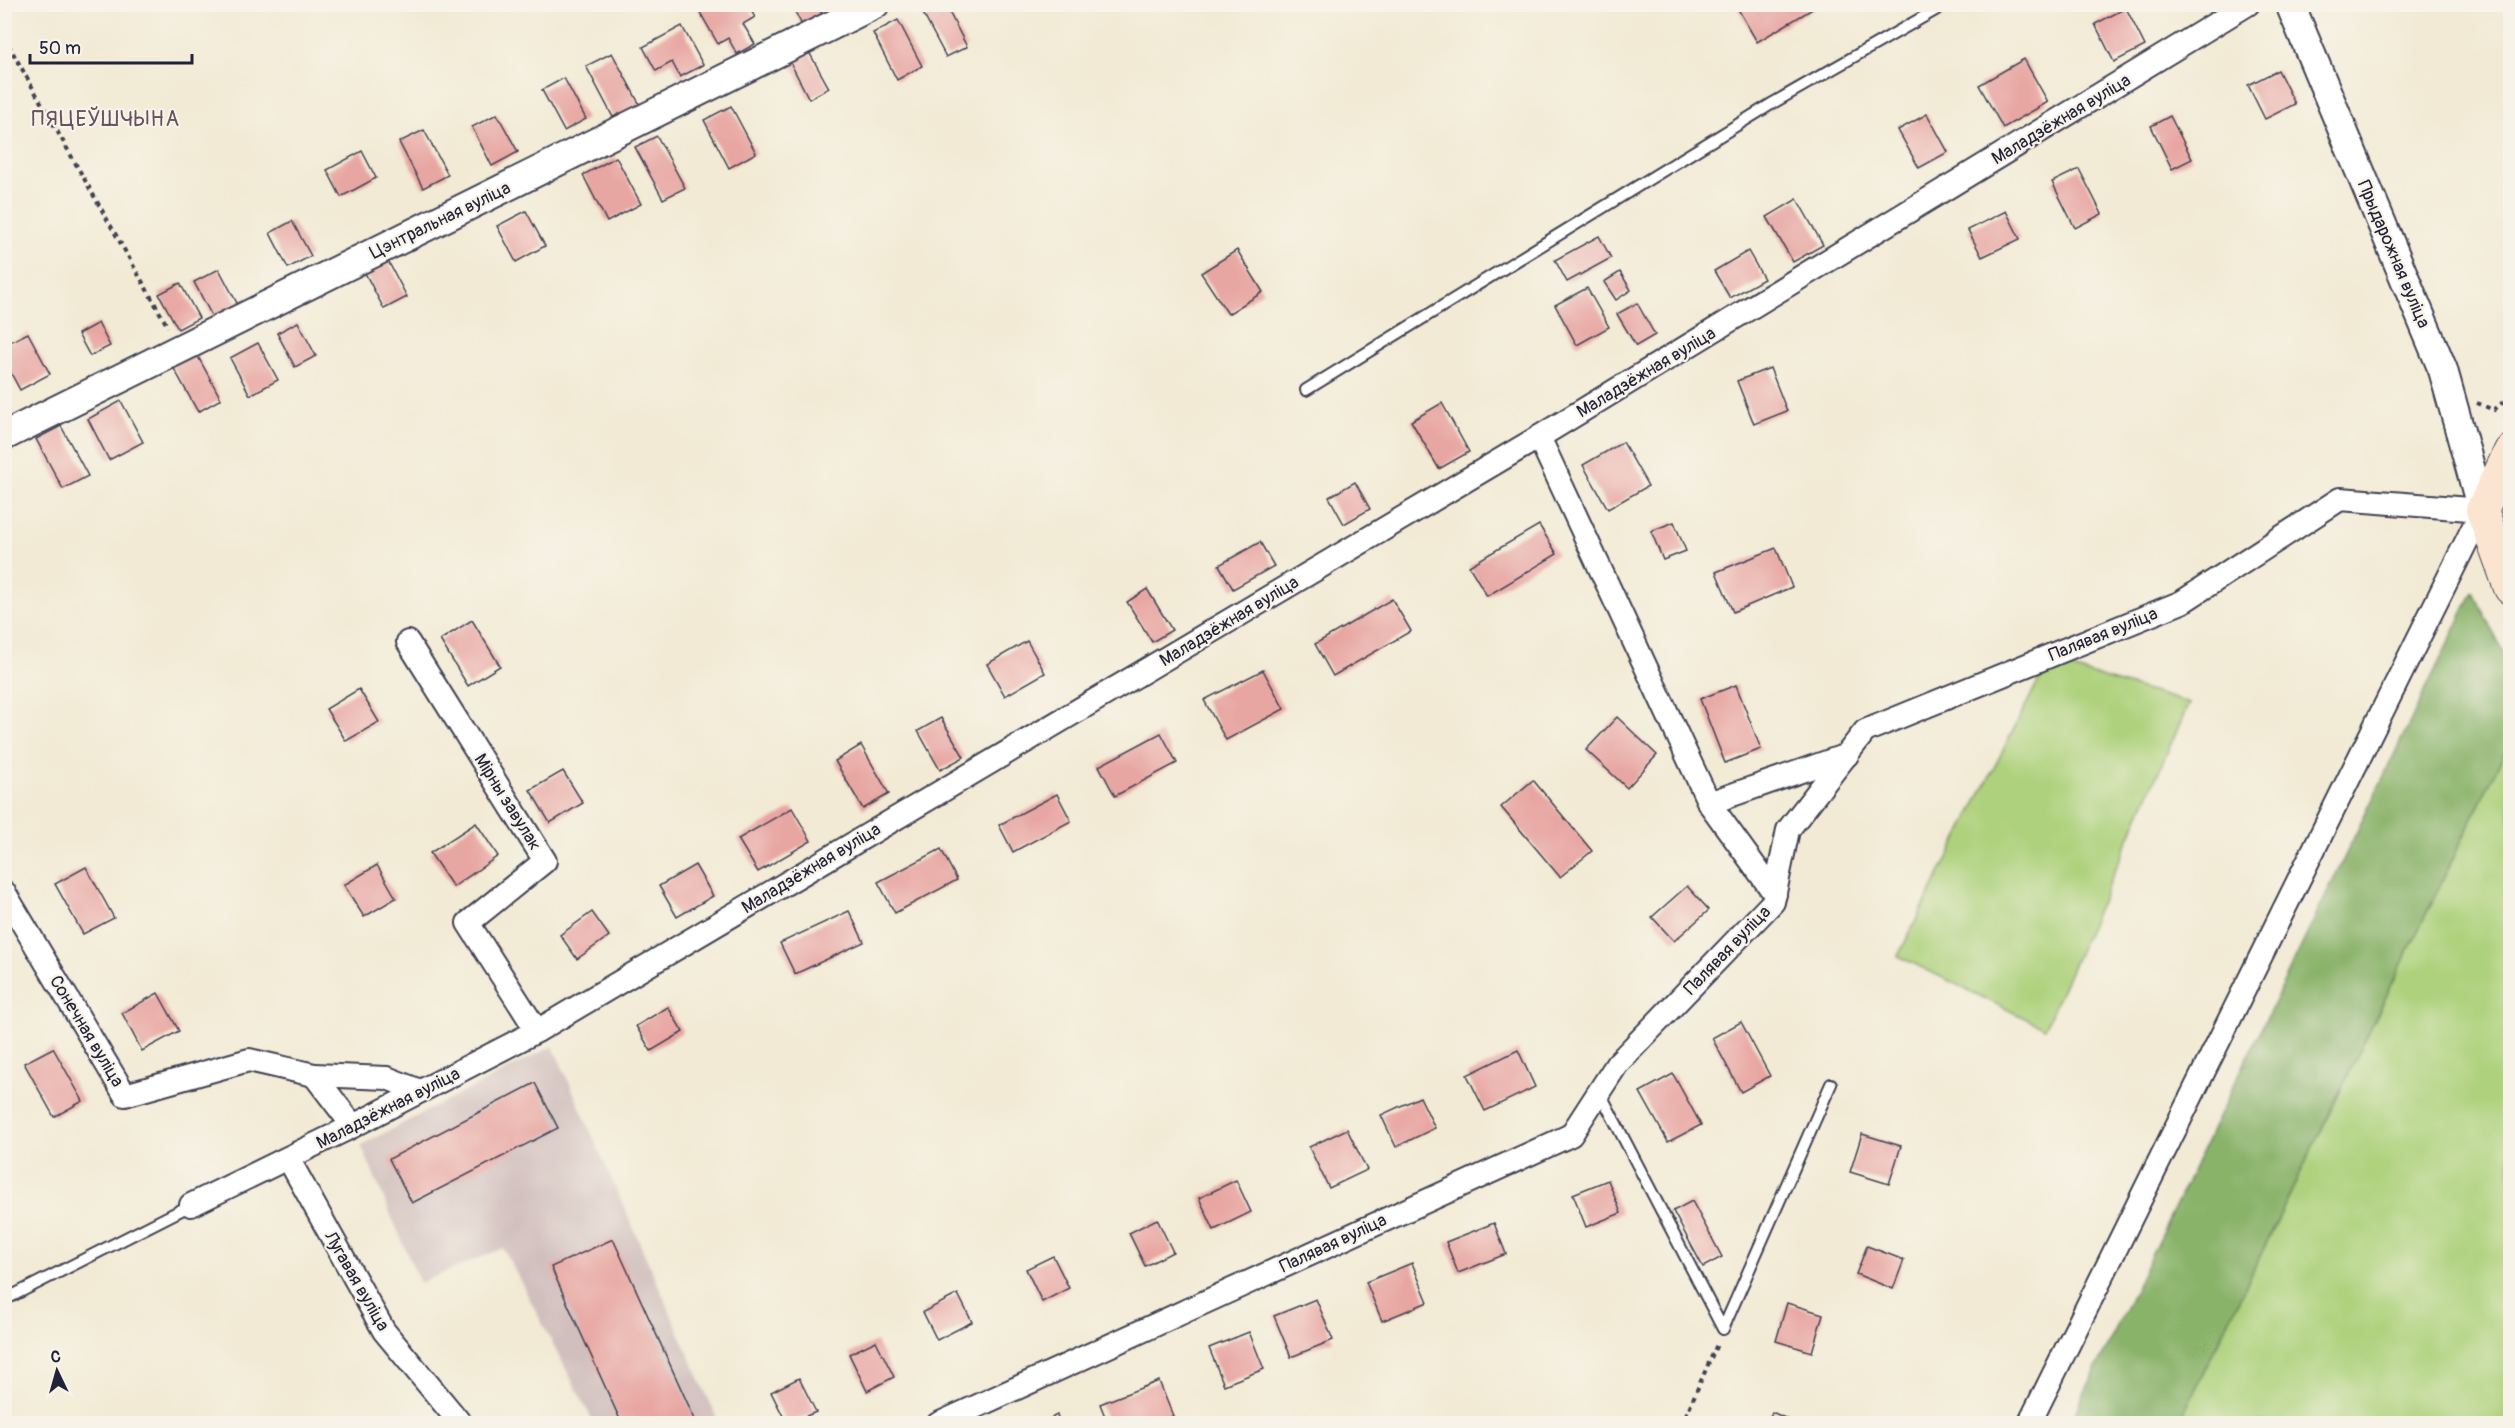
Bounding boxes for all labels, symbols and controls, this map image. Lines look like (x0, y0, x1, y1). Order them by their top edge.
scale bar (30, 27, 192, 65)
text: 50 m (39, 37, 81, 60)
street label: Маладзёжная вуліца (1987, 69, 2135, 170)
district label: ПЯЦЕЎШЧЫНА (31, 106, 181, 133)
street label: Цэнтральная вуліца (366, 176, 514, 264)
street label: Прыдарожная вуліца (2352, 177, 2435, 332)
street label: Маладзёжная вуліца (1572, 322, 1720, 423)
street label: Маладзёжная вуліца (1155, 571, 1303, 672)
street label: Палявая вуліца (2045, 602, 2161, 667)
street label: Мірны завулак (469, 750, 546, 855)
street label: Маладзёжная вуліца (737, 818, 885, 919)
street label: Палявая вуліца (1679, 901, 1776, 1000)
street label: Сонечная вуліца (44, 971, 129, 1091)
street label: Маладзёжная вуліца (312, 1062, 464, 1155)
street label: Палявая вуліца (1276, 1209, 1390, 1278)
street label: Лугавая вуліца (318, 1226, 394, 1335)
north arrow (27, 1341, 87, 1401)
text: С (50, 1347, 62, 1367)

